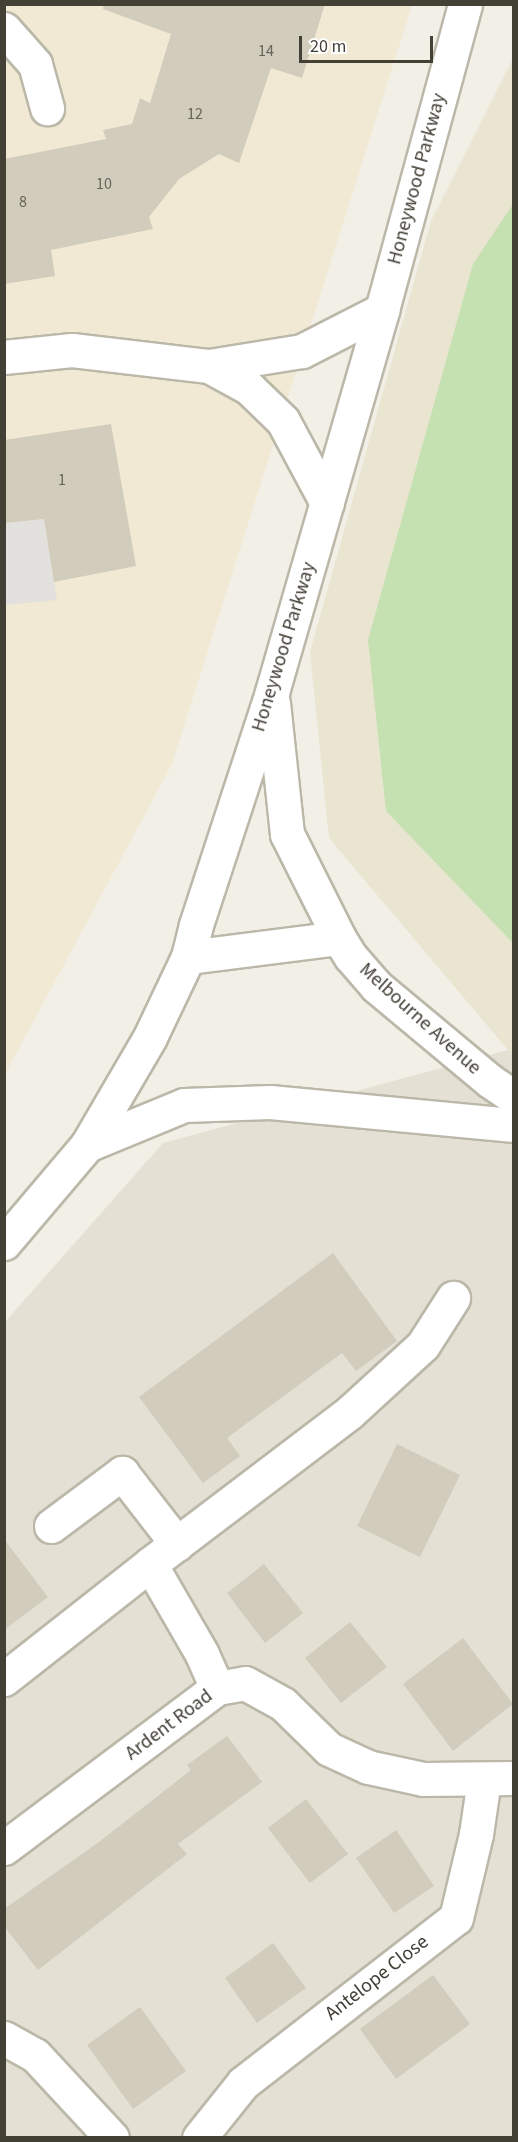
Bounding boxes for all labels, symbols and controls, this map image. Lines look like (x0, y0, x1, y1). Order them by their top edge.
scale bar (302, 24, 436, 62)
text: 20 m (310, 34, 346, 59)
house number: 14 (258, 41, 274, 61)
street label: Honeywood Parkway (383, 91, 451, 267)
house number: 12 (187, 104, 203, 124)
house number: 10 (96, 174, 112, 194)
house number: 8 (19, 192, 27, 212)
house number: 1 (58, 470, 66, 490)
street label: Honeywood Parkway (247, 559, 321, 735)
street label: Melbourne Avenue (354, 958, 486, 1080)
street label: Ardent Road (121, 1684, 217, 1766)
street label: Antelope Close (320, 1930, 434, 2026)

